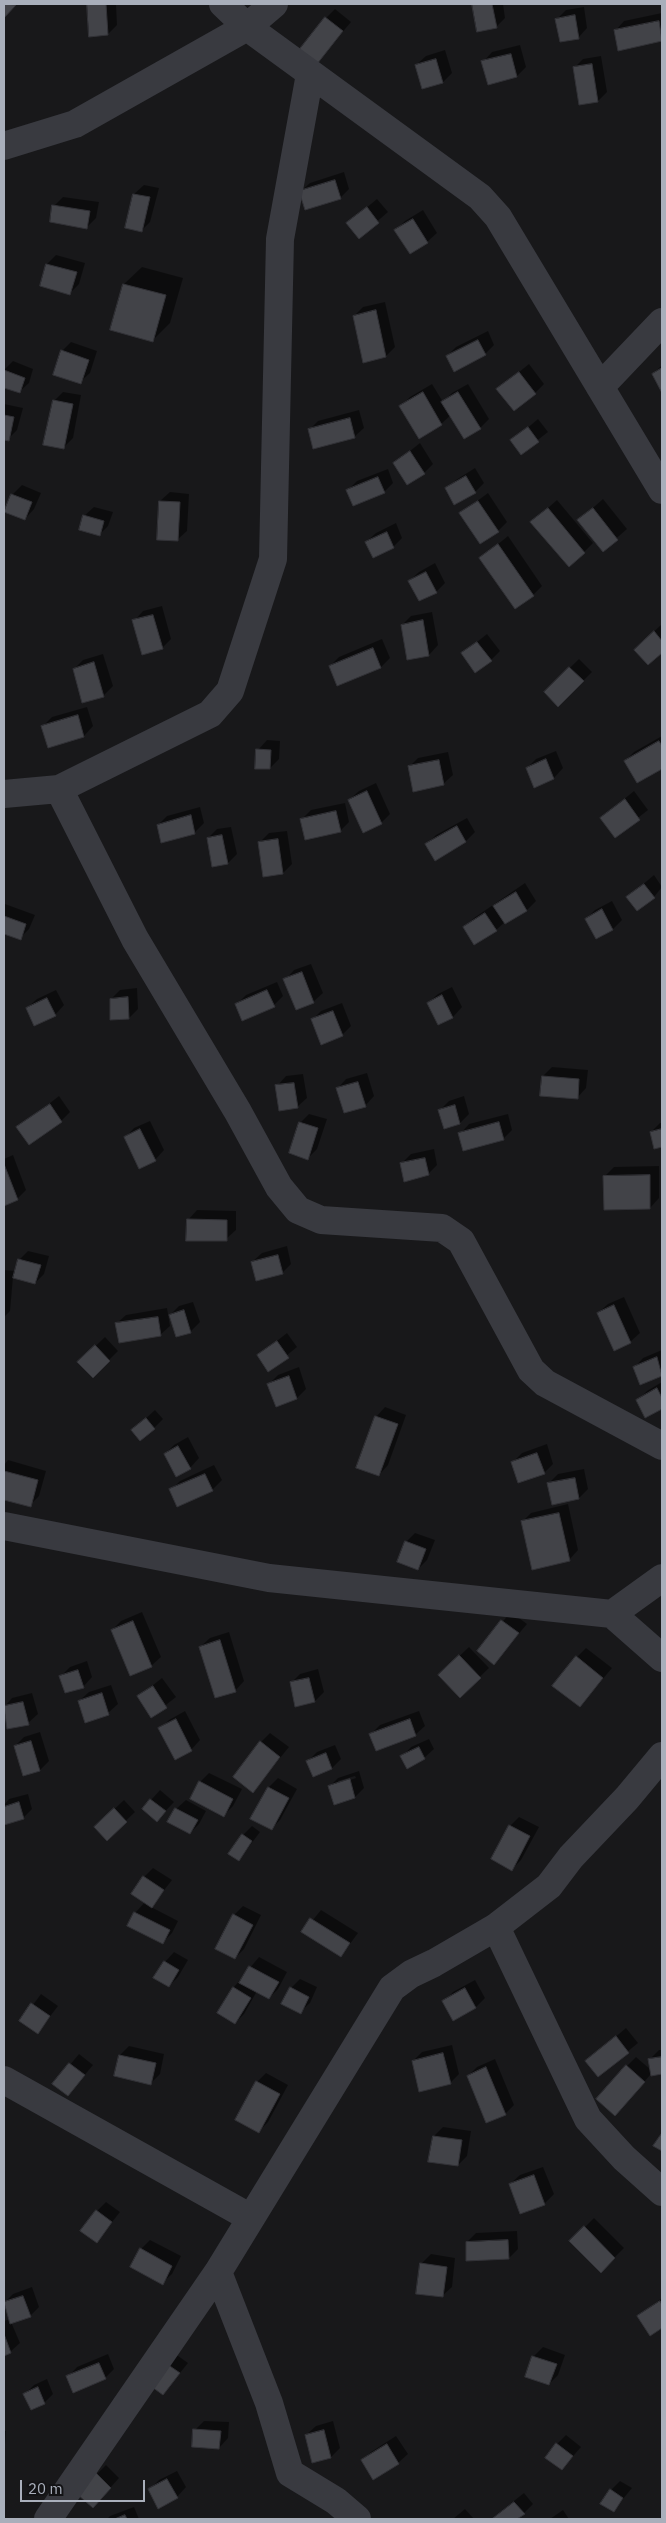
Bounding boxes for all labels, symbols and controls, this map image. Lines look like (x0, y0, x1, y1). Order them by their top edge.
scale bar (22, 2470, 148, 2502)
text: 20 m (28, 2479, 63, 2498)

